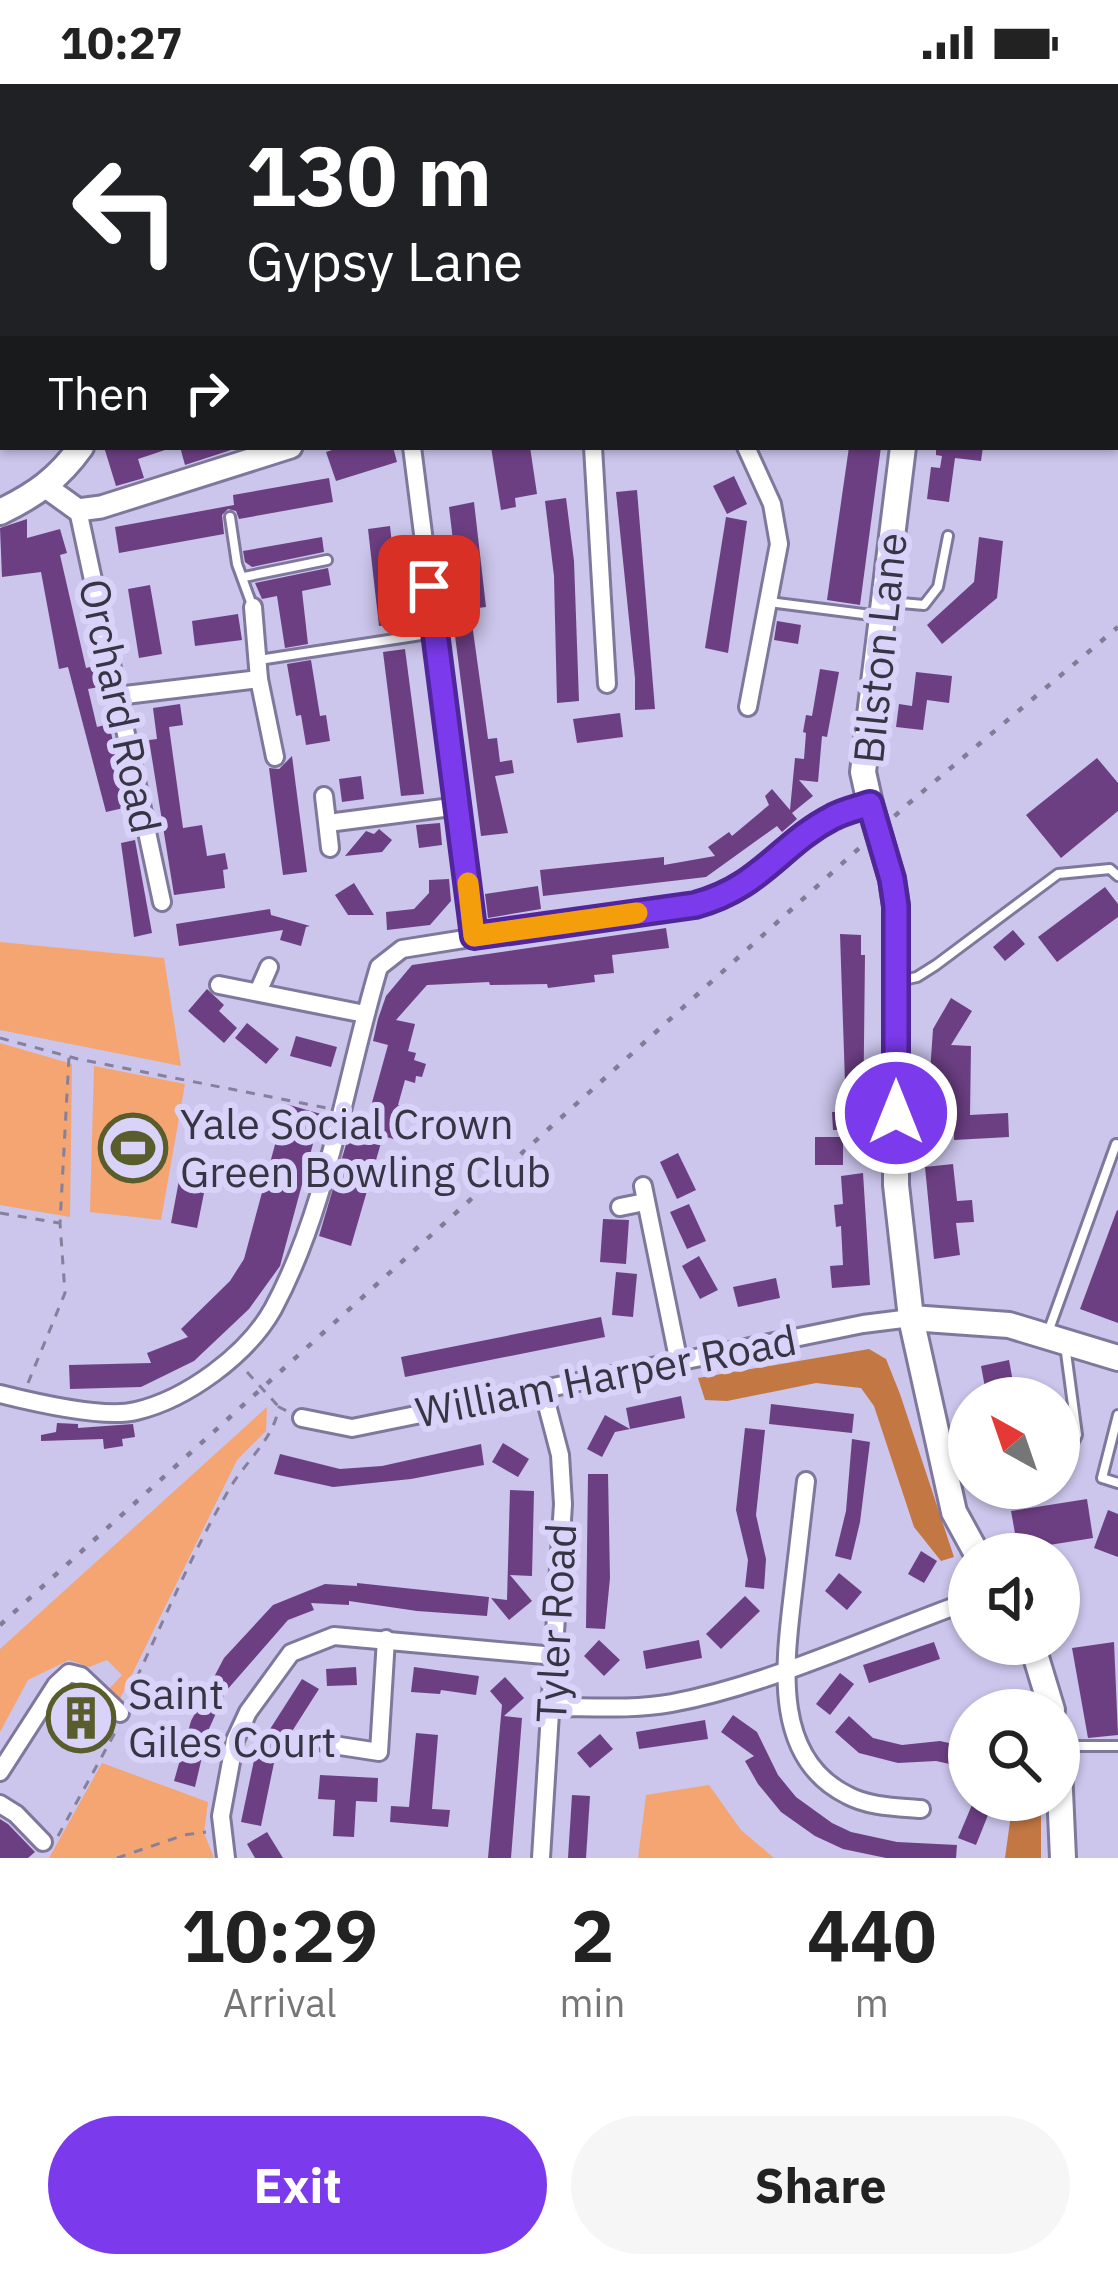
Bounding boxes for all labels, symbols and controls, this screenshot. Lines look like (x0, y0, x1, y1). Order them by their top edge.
text: 10:27 (60, 13, 183, 71)
text: 130 m (246, 120, 492, 229)
icon: left (48, 132, 204, 288)
text: Gypsy Lane (246, 226, 523, 296)
icon: right (174, 360, 240, 426)
text: Then (48, 364, 150, 422)
street label: Bilston Lane (840, 530, 919, 766)
pin (378, 535, 480, 637)
icon: arrive (396, 553, 462, 619)
street label: Orchard Road (67, 574, 174, 838)
position arrow (833, 1050, 959, 1176)
place label: Yale Social Crown Green Bowling Club (180, 1096, 551, 1199)
sports icon: Yale Social Crown Green Bowling Club (98, 1113, 168, 1183)
street label: William Harper Road (411, 1312, 801, 1439)
north arrow (948, 1377, 1080, 1509)
map controls (948, 1377, 1080, 1821)
street label: Tyler Road (523, 1522, 588, 1724)
button: sound (948, 1533, 1080, 1665)
place label: Saint Giles Court (128, 1666, 336, 1769)
building icon: Saint Giles Court (46, 1683, 116, 1753)
button: search (948, 1689, 1080, 1821)
text: 10:29 (181, 1888, 378, 1982)
text: 2 (571, 1888, 614, 1982)
text: 440 (807, 1888, 937, 1982)
text: Arrival (223, 1977, 337, 2028)
text: min (560, 1977, 625, 2028)
text: m (855, 1977, 889, 2028)
button: Exit (48, 2116, 547, 2254)
button: Share (571, 2116, 1070, 2254)

